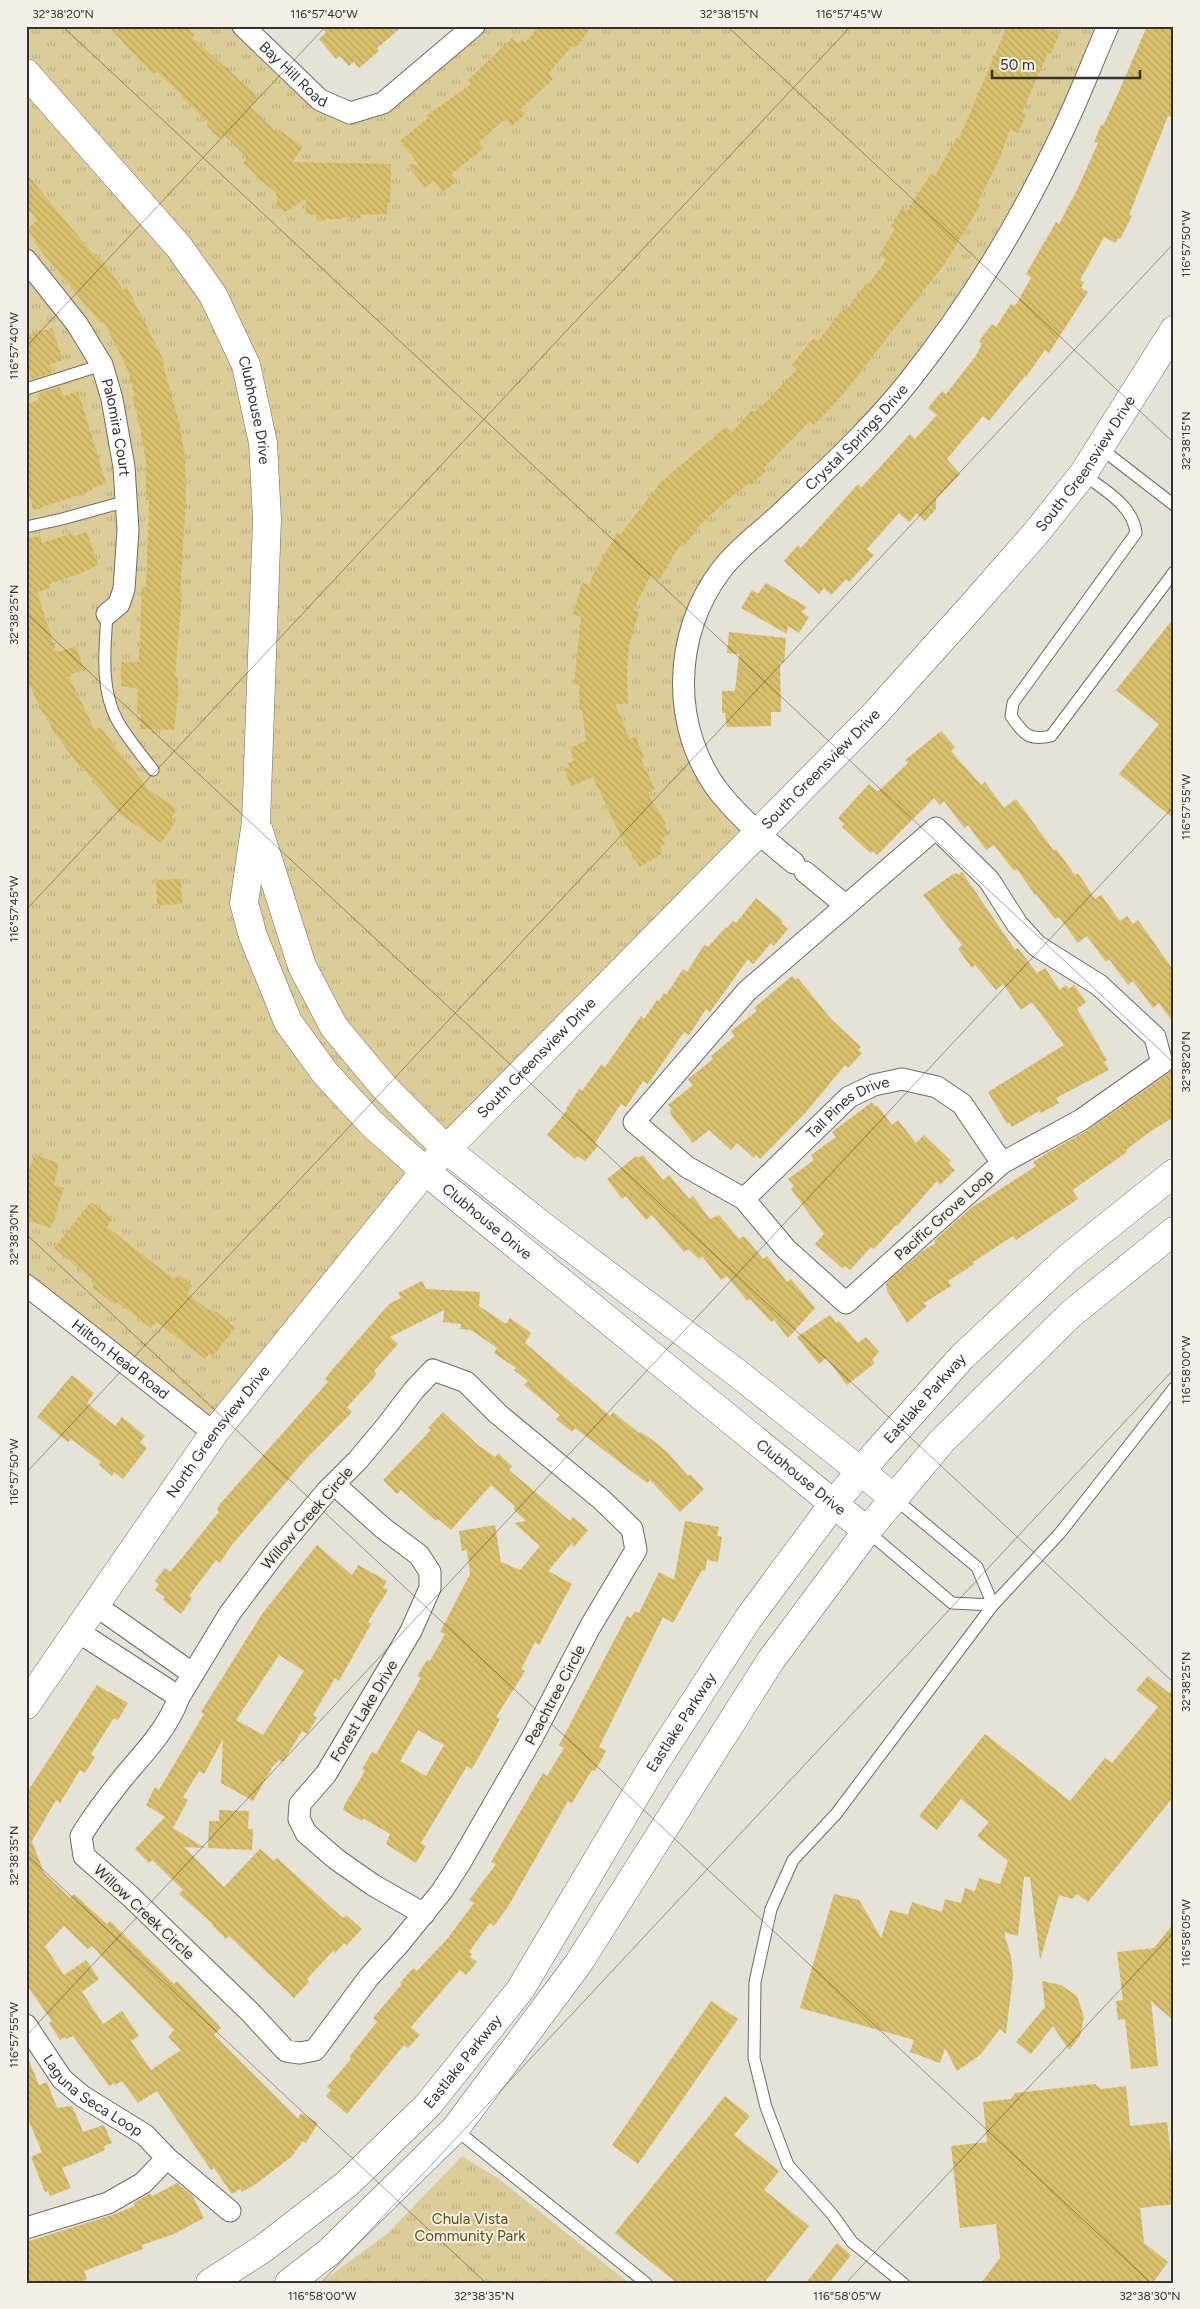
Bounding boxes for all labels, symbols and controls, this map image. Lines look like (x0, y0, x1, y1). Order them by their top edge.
text: 32°38'20"N (32, 7, 94, 21)
text: 116°57'40"W (290, 7, 358, 21)
text: 32°38'15"N (700, 7, 758, 21)
text: 116°57'45"W (816, 7, 883, 21)
street label: Bay Hill Road (256, 38, 330, 111)
scale bar (992, 48, 1140, 80)
text: 50 m (1000, 56, 1035, 74)
text: 116°57'50"W (1179, 210, 1193, 277)
text: 116°57'40"W (7, 312, 21, 380)
street label: Clubhouse Drive (234, 353, 273, 465)
street label: Palomira Court (97, 376, 134, 477)
street label: Crystal Springs Drive (801, 381, 912, 494)
street label: South Greensview Drive (1032, 392, 1139, 535)
text: 32°38'15"N (1179, 412, 1193, 470)
text: 32°38'25"N (7, 585, 21, 645)
street label: South Greensview Drive (757, 705, 884, 833)
text: 116°57'55"W (1179, 774, 1193, 840)
text: 116°57'45"W (7, 875, 21, 942)
street label: South Greensview Drive (473, 994, 600, 1122)
text: 32°38'20"N (1179, 1031, 1193, 1093)
street label: Tall Pines Drive (802, 1073, 891, 1143)
street label: Pacific Grove Loop (891, 1166, 997, 1264)
street label: Clubhouse Drive (438, 1180, 535, 1263)
text: 32°38'30"N (7, 1204, 21, 1266)
street label: Hilton Head Road (68, 1315, 172, 1403)
text: 116°58'00"W (1179, 1335, 1193, 1404)
street label: Eastlake Parkway (880, 1350, 970, 1447)
street label: North Greensview Drive (163, 1362, 274, 1502)
street label: Clubhouse Drive (752, 1435, 849, 1519)
text: 116°57'50"W (7, 1438, 21, 1505)
street label: Willow Creek Circle (257, 1463, 357, 1573)
street label: Peachtree Circle (521, 1642, 589, 1748)
text: 32°38'25"N (1179, 1652, 1193, 1712)
street label: Forest Lake Drive (327, 1657, 401, 1765)
street label: Eastlake Parkway (642, 1669, 720, 1775)
text: 32°38'35"N (7, 1826, 21, 1886)
street label: Willow Creek Circle (90, 1861, 198, 1963)
text: 116°58'05"W (1179, 1899, 1193, 1967)
text: 116°57'55"W (7, 2002, 21, 2068)
street label: Eastlake Parkway (420, 2011, 506, 2112)
street label: Laguna Seca Loop (39, 2051, 146, 2140)
park label: Chula Vista Community Park (414, 2210, 526, 2245)
text: 116°58'00"W (288, 2289, 357, 2303)
text: 32°38'35"N (454, 2289, 514, 2303)
text: 116°58'05"W (813, 2289, 881, 2303)
text: 32°38'30"N (1119, 2289, 1181, 2303)

